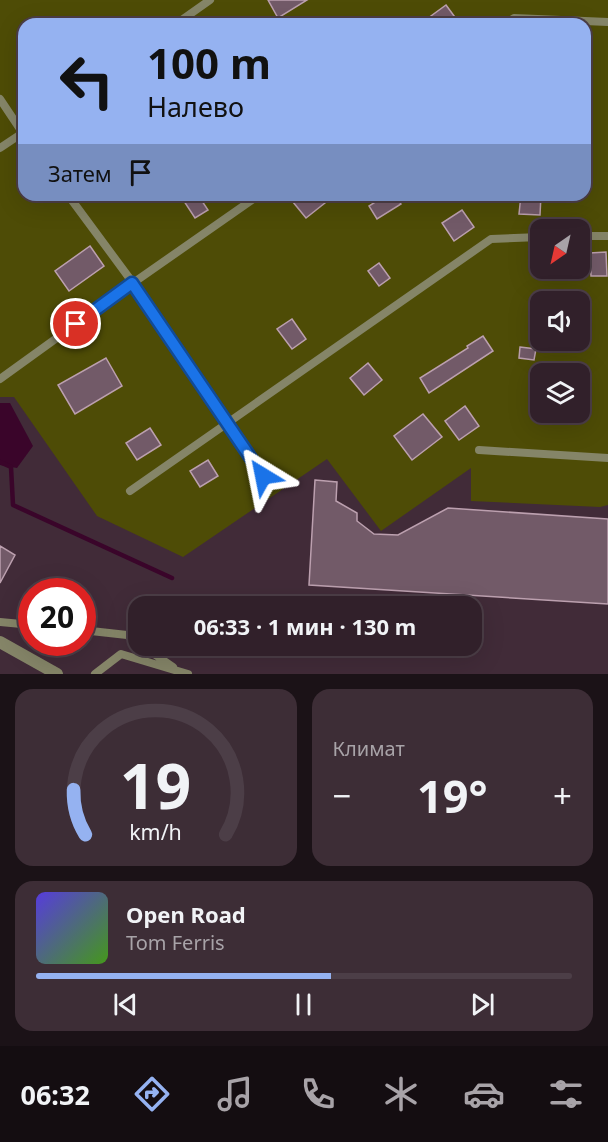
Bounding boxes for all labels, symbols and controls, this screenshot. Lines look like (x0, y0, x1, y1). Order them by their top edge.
text: 100 m (147, 34, 271, 91)
icon: left (48, 42, 126, 120)
text: Налево (147, 88, 244, 125)
icon: arrive (124, 156, 157, 189)
text: Затем (48, 158, 112, 188)
north arrow (530, 219, 590, 279)
map controls (530, 219, 590, 423)
button: sound (530, 291, 590, 351)
pin (50, 298, 101, 349)
icon: arrive (59, 307, 92, 340)
button: layers (530, 363, 590, 423)
position arrow (231, 444, 295, 508)
speed limit sign: 20 (18, 578, 96, 656)
text: 06:33 · 1 мин · 130 m (194, 611, 416, 641)
text: Климат (333, 735, 405, 762)
text: 19 (120, 742, 191, 827)
text: 19° (417, 765, 488, 826)
text: − (333, 773, 351, 818)
text: + (553, 773, 572, 818)
text: km/h (129, 817, 182, 846)
text: Open Road (126, 899, 246, 929)
text: Tom Ferris (126, 929, 225, 956)
icon: previous (109, 988, 142, 1021)
icon: pause (287, 988, 320, 1021)
icon: next (466, 988, 499, 1021)
icon: directions (131, 1073, 173, 1115)
icon: music (214, 1073, 256, 1115)
icon: phone (297, 1073, 339, 1115)
icon: climate (380, 1073, 422, 1115)
icon: car (463, 1073, 505, 1115)
icon: filters (545, 1073, 587, 1115)
text: 06:32 (20, 1076, 90, 1113)

